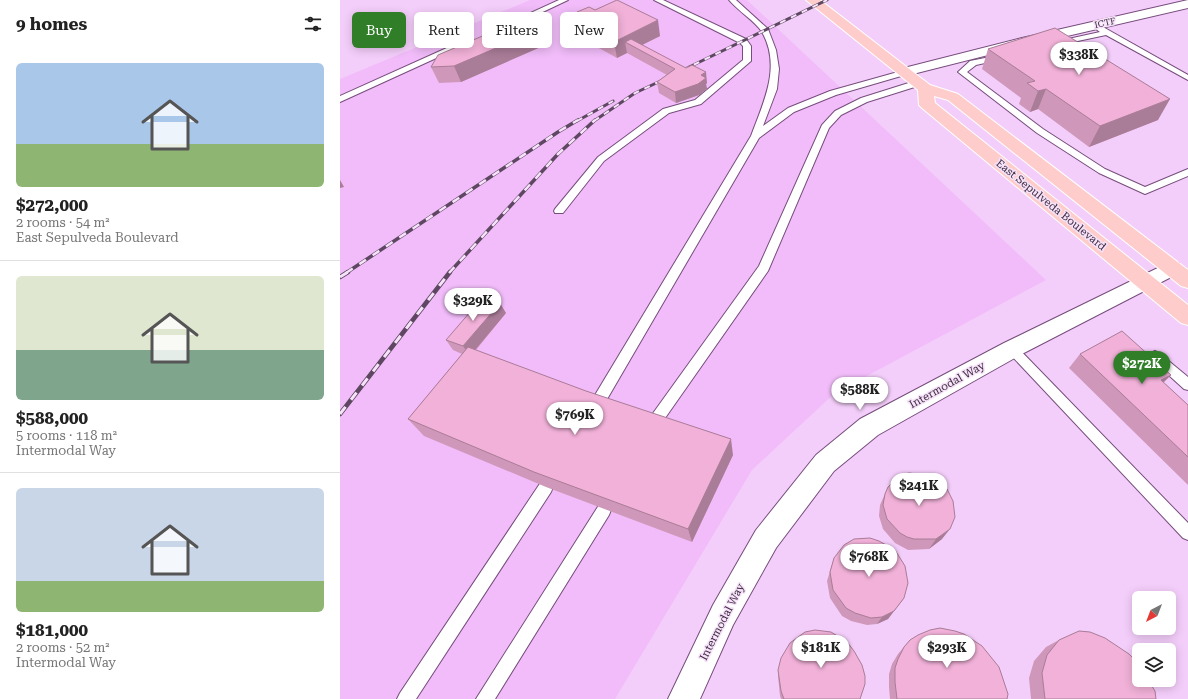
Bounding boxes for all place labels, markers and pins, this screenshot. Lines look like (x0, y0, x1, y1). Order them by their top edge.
pin: $338K (1051, 42, 1107, 76)
pin: $329K (445, 288, 501, 322)
pin: $272K (1114, 351, 1170, 385)
pin: $588K (832, 377, 888, 411)
pin: $769K (547, 402, 603, 436)
pin: $241K (891, 473, 947, 507)
pin: $768K (841, 544, 897, 578)
pin: $181K (793, 635, 849, 669)
pin: $293K (919, 635, 975, 669)

